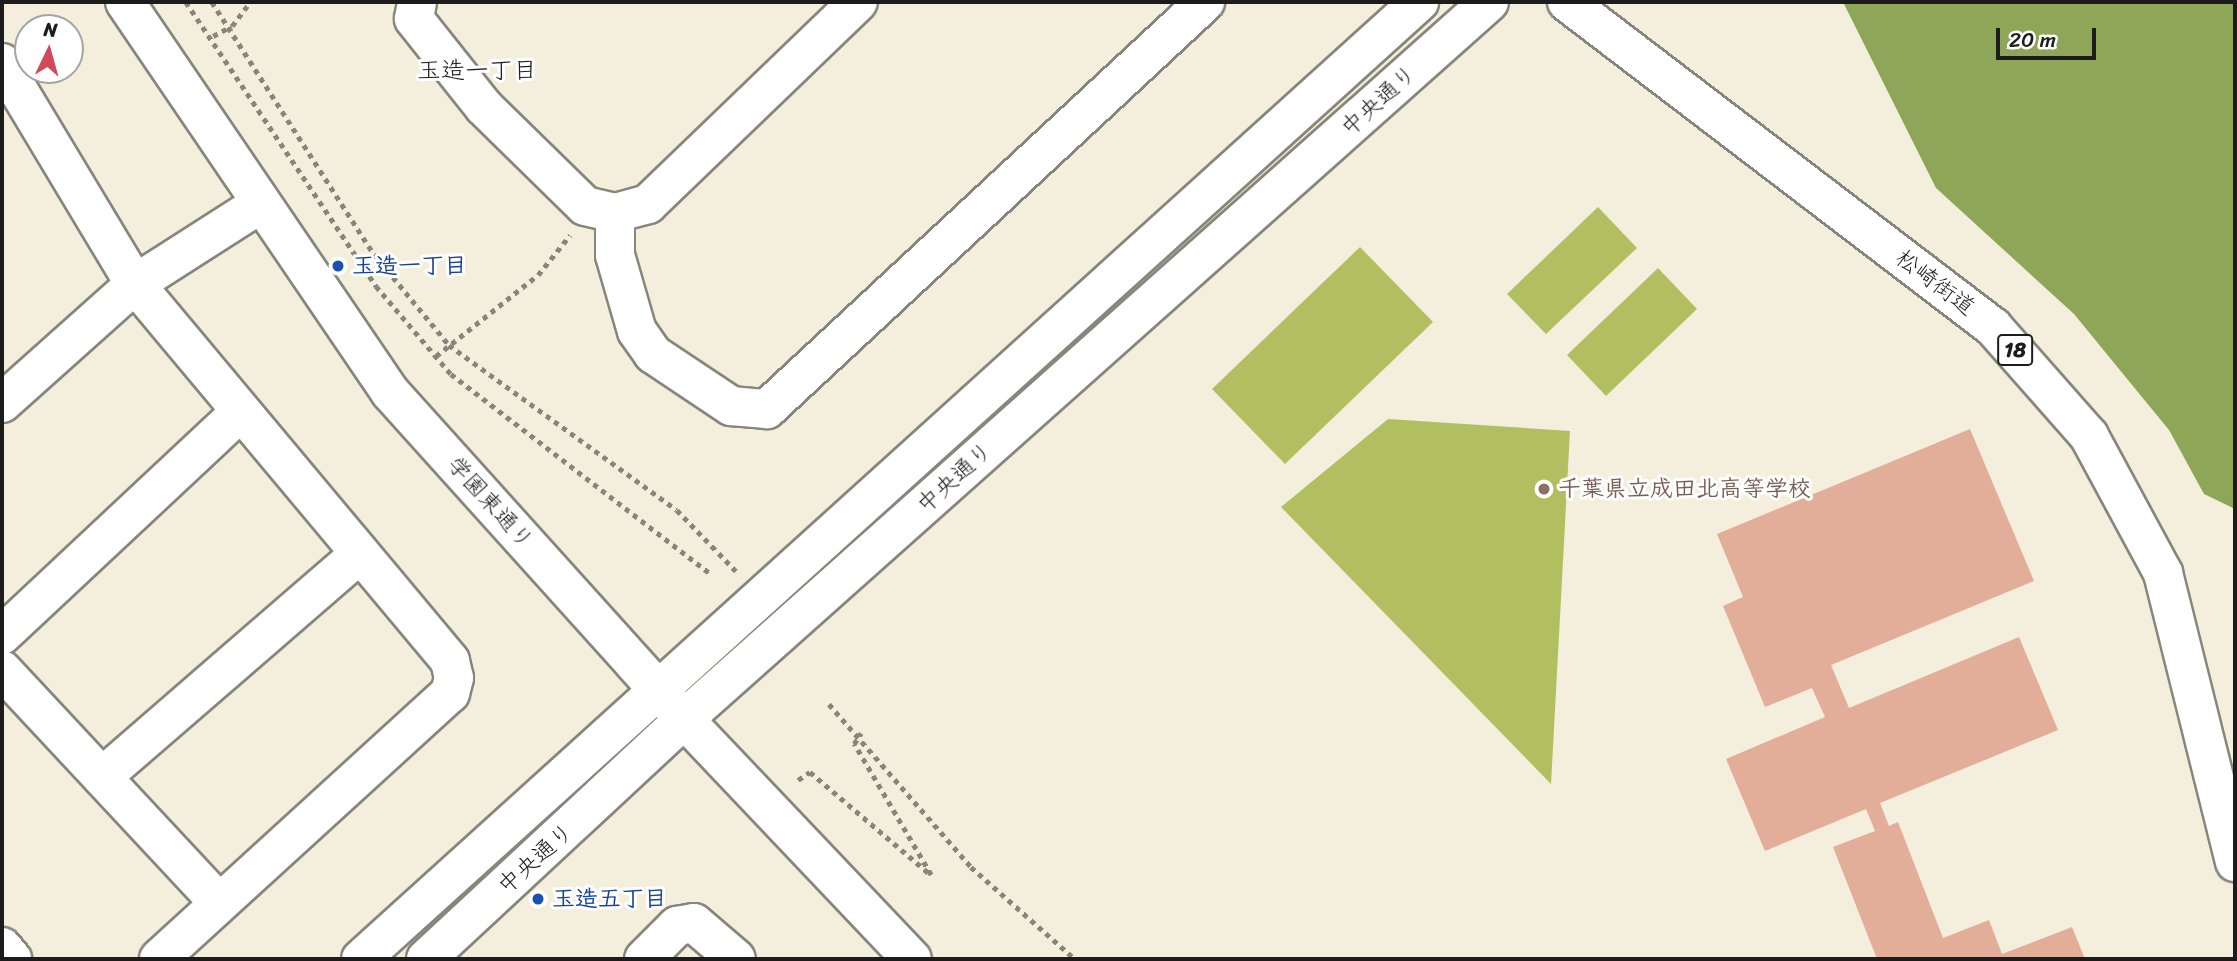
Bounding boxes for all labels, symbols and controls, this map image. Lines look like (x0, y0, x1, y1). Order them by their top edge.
text: N (43, 13, 59, 47)
north arrow (14, 14, 84, 84)
scale bar (1999, 14, 2099, 58)
text: 20 m (2009, 21, 2056, 59)
district label: 玉造一丁目 (417, 57, 537, 85)
street label: 中央通り (1336, 60, 1422, 142)
street label: 松崎街道 (1890, 244, 1980, 322)
place label: 玉造一丁目 (352, 252, 467, 280)
marker: 玉造一丁目 (330, 258, 346, 274)
road number: 18 (1996, 332, 2034, 368)
street label: 中央通り (912, 437, 998, 519)
street label: 学園東通り (441, 451, 539, 555)
place label: 千葉県立成田北高等学校 (1558, 475, 1811, 503)
marker: 千葉県立成田北高等学校 (1536, 481, 1552, 497)
street label: 中央通り (493, 818, 579, 900)
place label: 玉造五丁目 (552, 885, 667, 913)
marker: 玉造五丁目 (530, 891, 546, 907)

